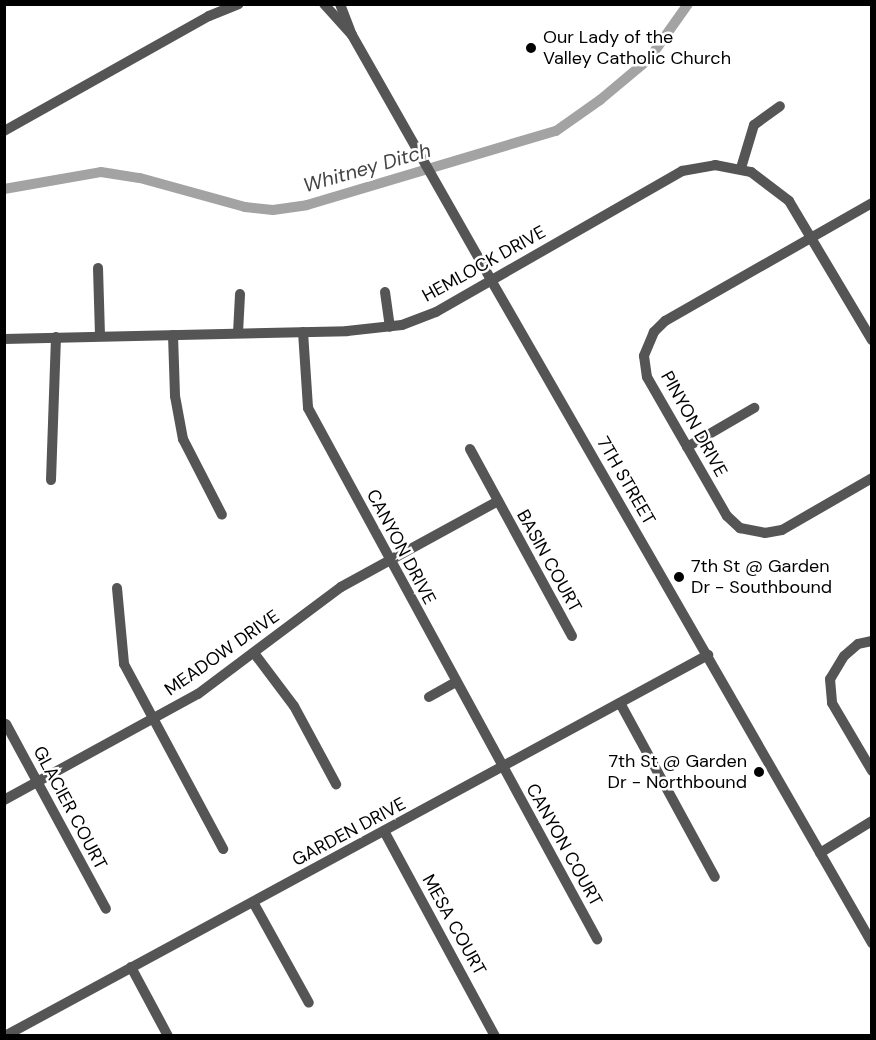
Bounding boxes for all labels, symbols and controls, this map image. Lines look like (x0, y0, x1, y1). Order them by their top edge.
place label: Our Lady of the Valley Catholic Church (543, 27, 731, 70)
marker: Our Lady of the Valley Catholic Church (524, 41, 538, 55)
water label: Whitney Ditch (300, 138, 434, 198)
street label: HEMLOCK DRIVE (419, 221, 549, 307)
street label: PINYON DRIVE (656, 367, 732, 481)
street label: 7TH STREET (592, 433, 660, 529)
street label: CANYON DRIVE (362, 486, 440, 608)
street label: BASIN COURT (512, 506, 586, 616)
place label: 7th St @ Garden Dr - Southbound (691, 556, 832, 598)
marker: 7th St @ Garden Dr - Southbound (672, 570, 686, 584)
street label: MEADOW DRIVE (161, 605, 283, 701)
street label: GLACIER COURT (28, 743, 112, 873)
place label: 7th St @ Garden Dr - Northbound (608, 751, 747, 794)
marker: 7th St @ Garden Dr - Northbound (752, 765, 766, 779)
street label: CANYON COURT (521, 780, 607, 910)
street label: GARDEN DRIVE (288, 793, 410, 871)
street label: MESA COURT (417, 871, 491, 979)

